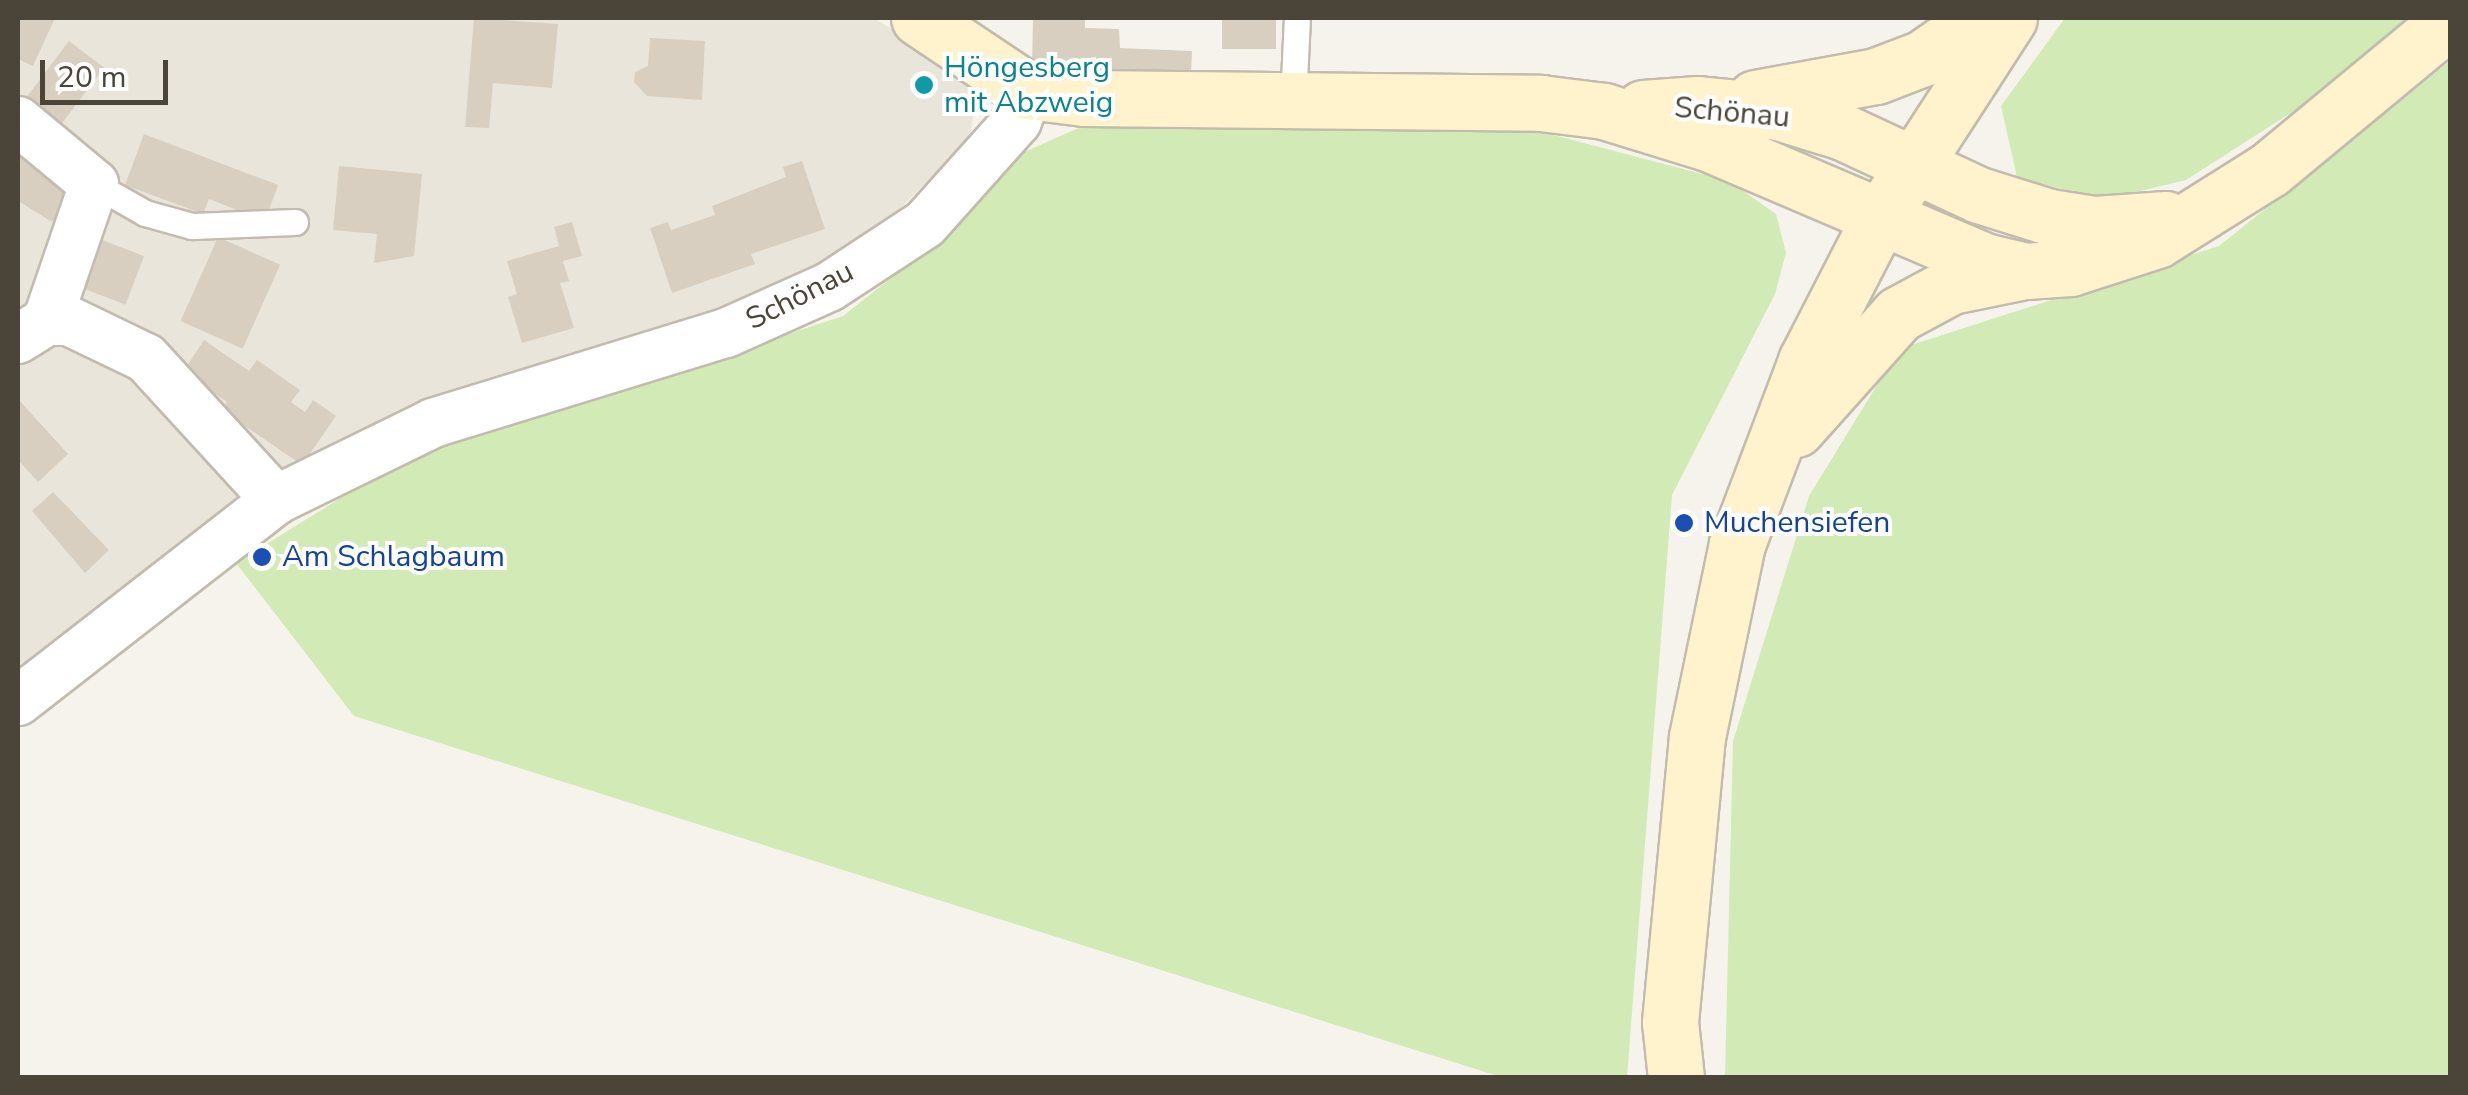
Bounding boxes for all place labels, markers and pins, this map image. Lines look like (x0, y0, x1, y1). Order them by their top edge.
place label: Höngesberg mit Abzweig (944, 50, 1113, 120)
marker: Höngesberg mit Abzweig (913, 74, 935, 96)
place label: Muchensiefen (1704, 505, 1890, 541)
marker: Muchensiefen (1673, 512, 1695, 534)
place label: Am Schlagbaum (282, 539, 505, 575)
marker: Am Schlagbaum (251, 546, 273, 568)

